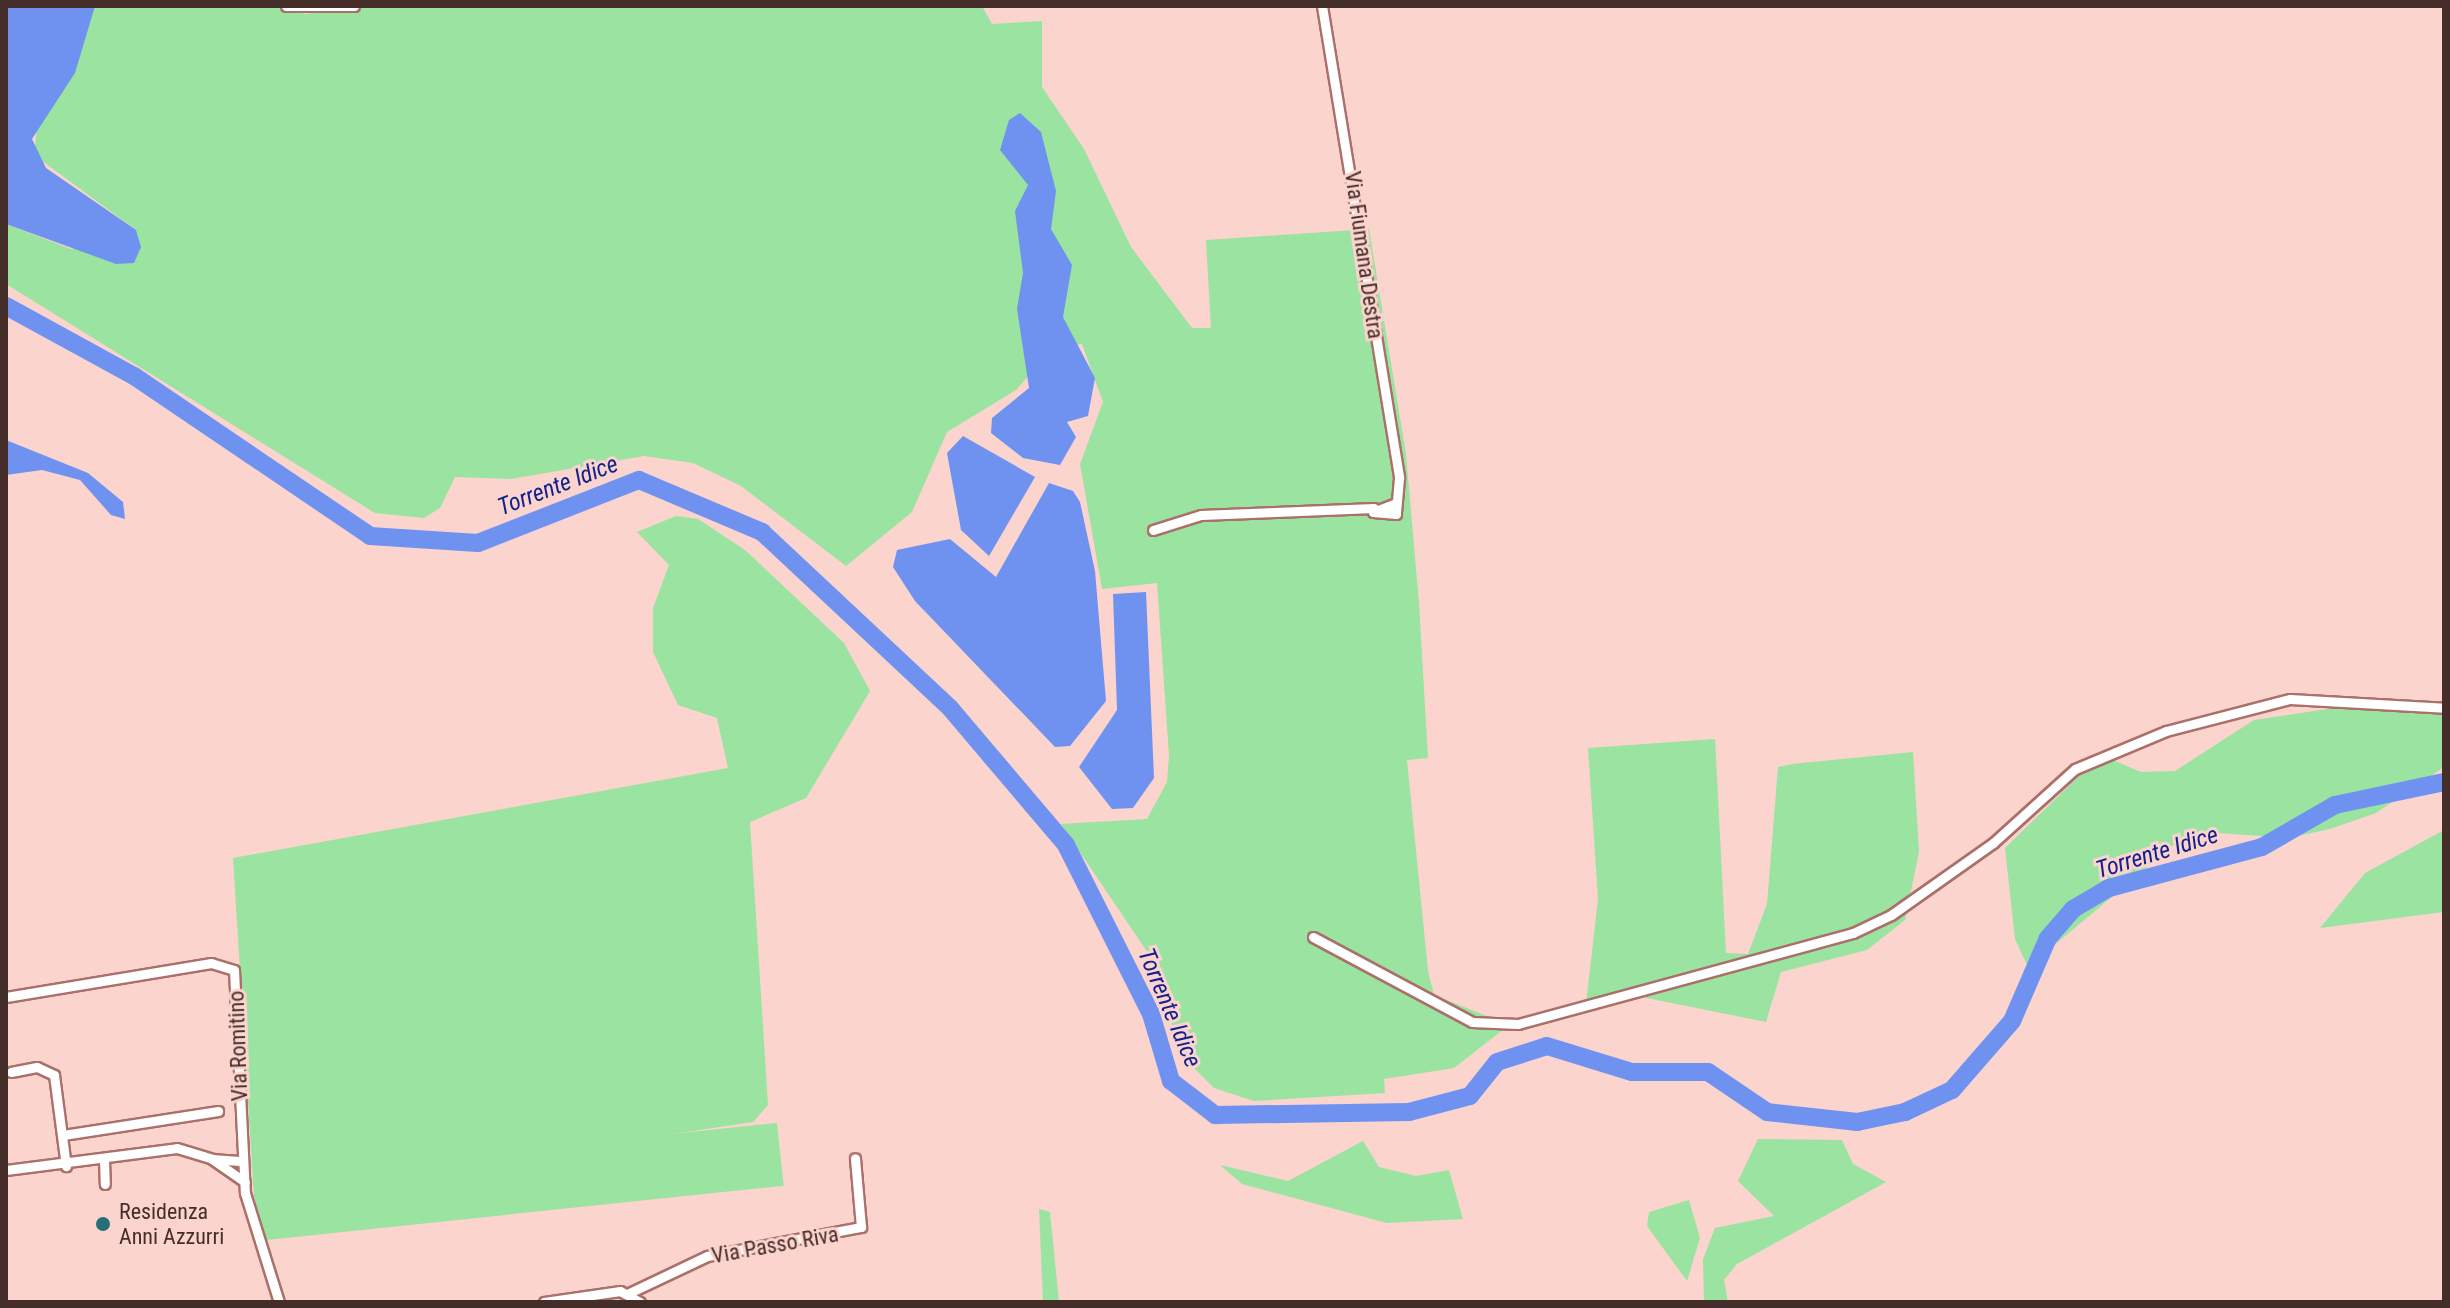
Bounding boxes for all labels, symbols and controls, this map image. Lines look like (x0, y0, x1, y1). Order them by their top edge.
street label: Via Fiumana Destra (1339, 170, 1389, 340)
water label: Torrente Idice (494, 450, 622, 522)
water label: Torrente Idice (2092, 821, 2222, 885)
water label: Torrente Idice (1131, 944, 1207, 1072)
street label: Via Romitino (223, 990, 253, 1102)
place label: Residenza Anni Azzurri (119, 1198, 224, 1250)
marker: Residenza Anni Azzurri (94, 1215, 112, 1233)
street label: Via Passo Riva (710, 1221, 840, 1269)

